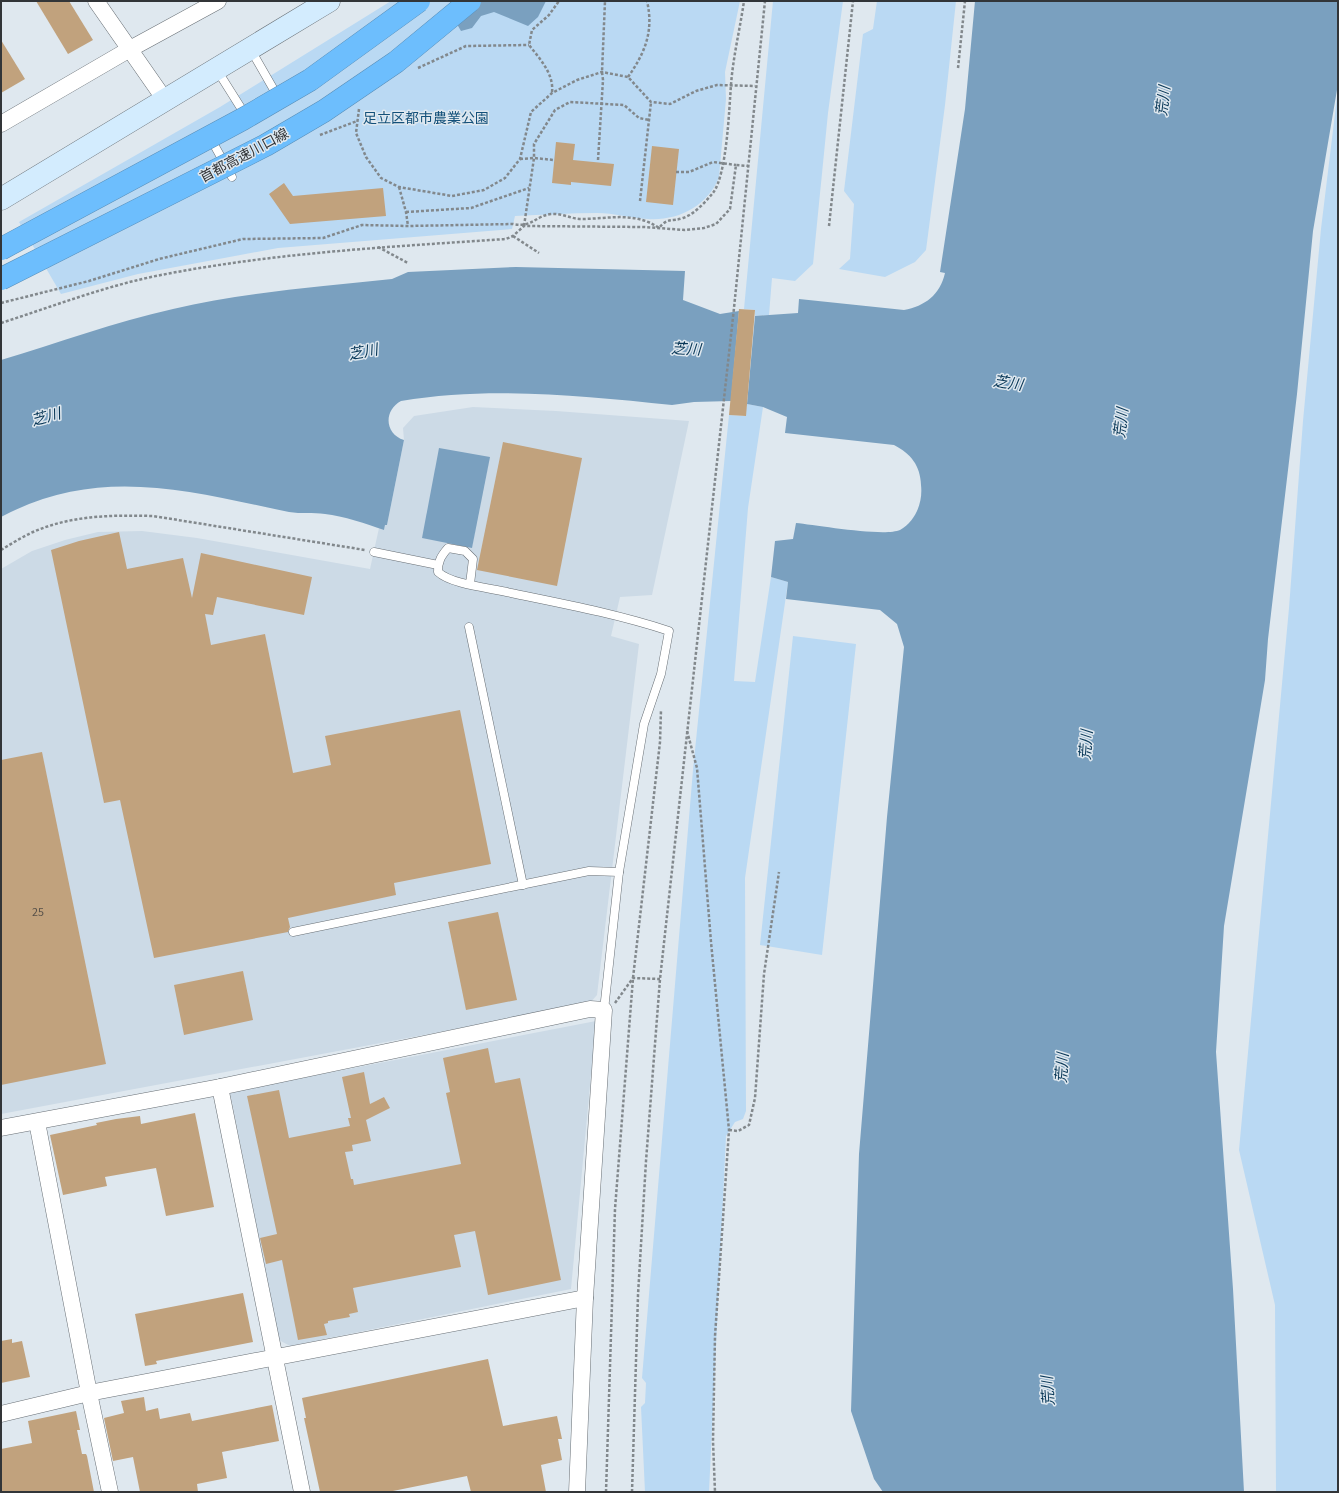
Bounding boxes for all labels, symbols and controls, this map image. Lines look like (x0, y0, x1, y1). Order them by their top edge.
water label: 荒川 (1151, 83, 1176, 117)
park label: 足立区都市農業公園 (363, 109, 489, 129)
street label: 首都高速川口線 (197, 124, 292, 188)
water label: 芝川 (670, 338, 703, 361)
water label: 芝川 (346, 339, 382, 366)
water label: 芝川 (992, 371, 1026, 396)
water label: 芝川 (29, 403, 65, 432)
water label: 荒川 (1109, 405, 1134, 439)
water label: 荒川 (1075, 727, 1098, 761)
house number: 25 (32, 904, 44, 921)
water label: 荒川 (1051, 1050, 1074, 1084)
water label: 荒川 (1037, 1373, 1060, 1407)

